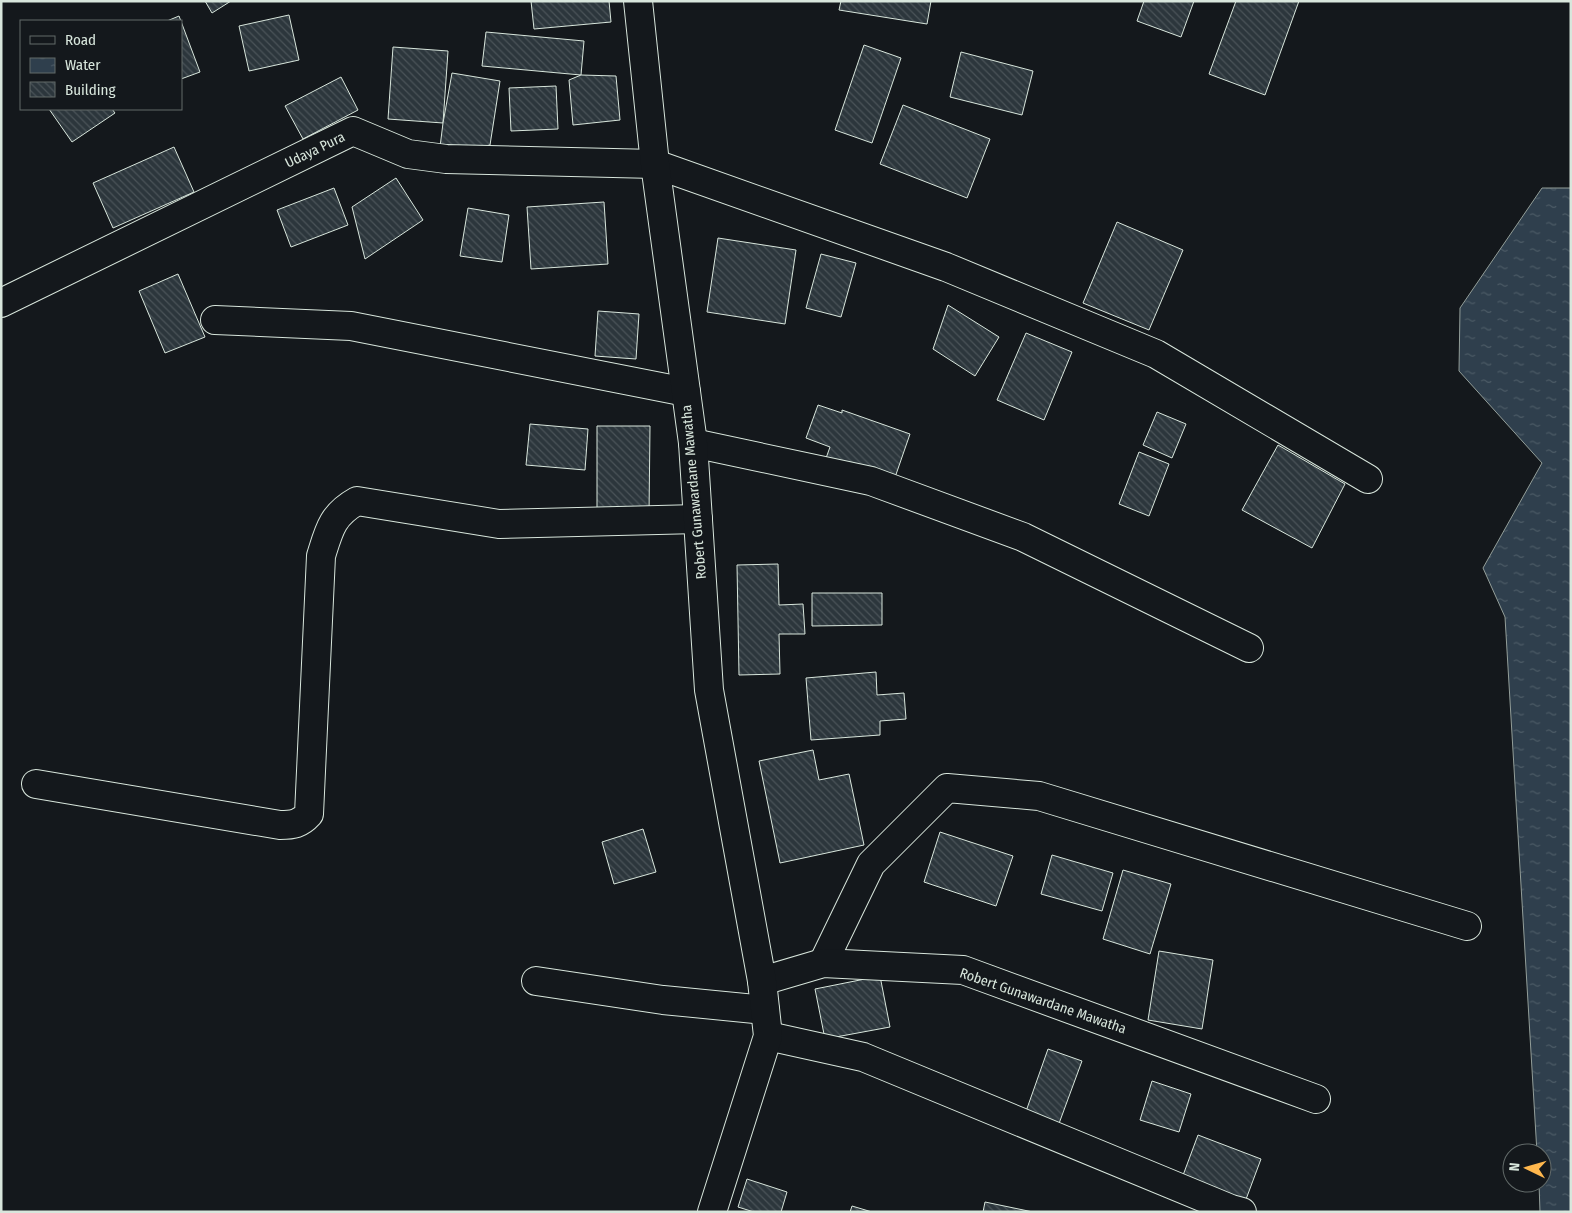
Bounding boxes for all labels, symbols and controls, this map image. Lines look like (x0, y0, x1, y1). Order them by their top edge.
legend (20, 20, 182, 110)
text: Road (65, 31, 96, 49)
text: Water (65, 56, 101, 74)
text: Building (65, 81, 116, 99)
street label: Udaya Pura (282, 128, 348, 172)
street label: Robert Gunawardane Mawatha (678, 404, 710, 580)
street label: Robert Gunawardane Mawatha (957, 964, 1129, 1038)
north arrow (1502, 1143, 1552, 1193)
text: N (1506, 1162, 1523, 1172)

